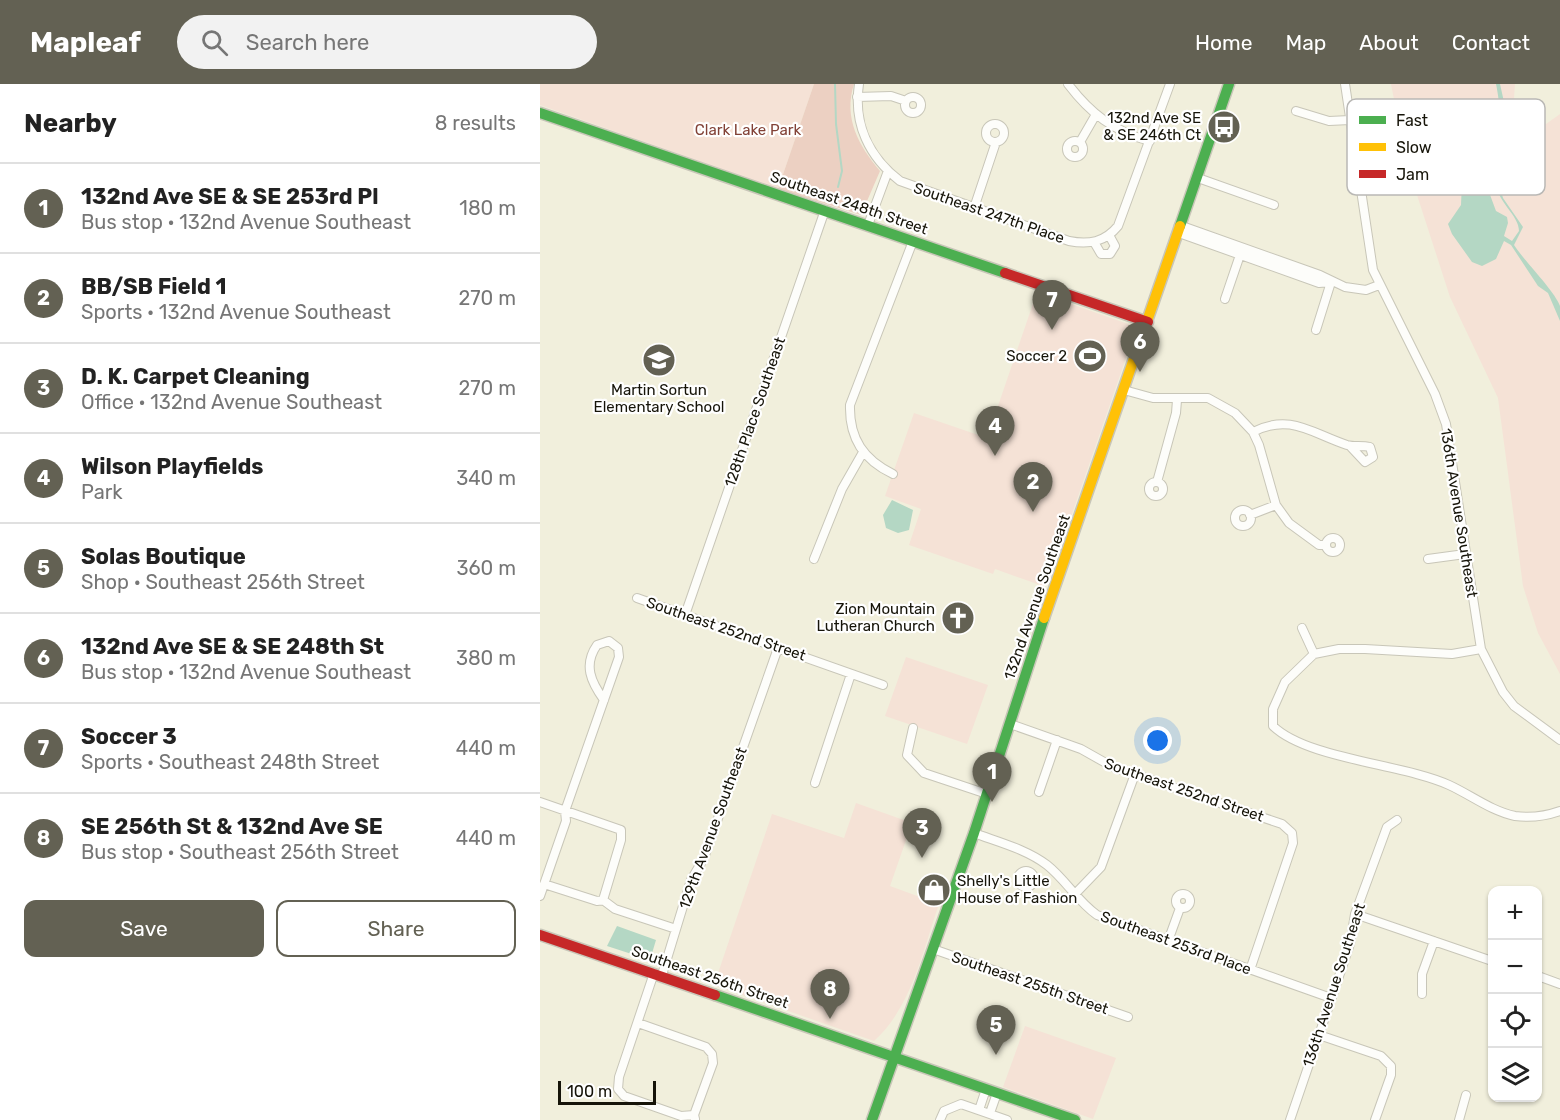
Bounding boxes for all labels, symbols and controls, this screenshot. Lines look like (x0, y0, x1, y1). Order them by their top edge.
search box (177, 15, 597, 69)
text: Mapleaf (30, 26, 141, 59)
icon: search (198, 26, 231, 59)
text: Search here (246, 29, 369, 56)
text: Home (1195, 30, 1252, 55)
text: Map (1285, 30, 1326, 55)
text: About (1359, 30, 1419, 55)
text: Contact (1452, 30, 1530, 55)
legend (1347, 99, 1545, 195)
text: Nearby (24, 108, 117, 139)
place label: 132nd Ave SE & SE 246th Ct (1103, 109, 1201, 144)
bus stop icon: 132nd Ave SE & SE 246th Ct (1206, 109, 1242, 145)
text: 8 results (435, 111, 516, 135)
text: Fast (1396, 111, 1428, 130)
park label: Clark Lake Park (695, 121, 801, 139)
text: Slow (1396, 138, 1432, 157)
text: Jam (1396, 165, 1429, 184)
street label: Southeast 248th Street (768, 168, 930, 238)
street label: Southeast 247th Place (911, 179, 1067, 247)
text: 132nd Ave SE & SE 253rd Pl (81, 183, 379, 210)
text: 1 (39, 196, 48, 220)
text: 180 m (459, 196, 516, 220)
text: Bus stop · 132nd Avenue Southeast (81, 210, 411, 234)
text: BB/SB Field 1 (81, 273, 226, 300)
pin: 7 (1032, 280, 1072, 330)
text: 2 (37, 286, 50, 310)
text: 270 m (459, 286, 516, 310)
text: Sports · 132nd Avenue Southeast (81, 300, 391, 324)
pin: 6 (1120, 322, 1160, 372)
street label: 128th Place Southeast (721, 334, 789, 489)
sports icon: Soccer 2 (1072, 338, 1108, 374)
school or university icon: Martin Sortun Elementary School (641, 342, 677, 378)
place label: Soccer 2 (1006, 347, 1067, 365)
text: D. K. Carpet Cleaning (81, 363, 310, 390)
text: 3 (37, 376, 50, 400)
text: 270 m (459, 376, 516, 400)
place label: Martin Sortun Elementary School (594, 381, 724, 416)
text: Office · 132nd Avenue Southeast (81, 390, 382, 414)
pin: 4 (976, 406, 1014, 456)
street label: 136th Avenue Southeast (1437, 427, 1481, 599)
text: Wilson Playfields (81, 453, 264, 480)
pin: 2 (1014, 462, 1052, 512)
text: 4 (37, 466, 50, 490)
text: 340 m (456, 466, 516, 490)
text: Park (81, 480, 123, 504)
street label: 132nd Avenue Southeast (1000, 512, 1074, 682)
text: Solas Boutique (81, 543, 246, 570)
text: 5 (37, 556, 50, 580)
text: 360 m (457, 556, 516, 580)
text: Shop · Southeast 256th Street (81, 570, 365, 594)
street label: Southeast 252nd Street (644, 593, 808, 665)
place label: Zion Mountain Lutheran Church (817, 600, 935, 635)
church icon: Zion Mountain Lutheran Church (940, 600, 976, 636)
text: 132nd Ave SE & SE 248th St (81, 633, 384, 660)
text: 6 (37, 646, 50, 670)
text: 380 m (456, 646, 516, 670)
text: Bus stop · 132nd Avenue Southeast (81, 660, 411, 684)
text: Soccer 3 (81, 723, 177, 750)
your location (1143, 726, 1172, 755)
text: 7 (38, 736, 49, 760)
text: 440 m (456, 736, 516, 760)
street label: 129th Avenue Southeast (675, 745, 751, 911)
text: Sports · Southeast 248th Street (81, 750, 379, 774)
pin: 1 (972, 752, 1012, 802)
street label: Southeast 252nd Street (1102, 754, 1266, 826)
pin: 3 (902, 808, 941, 858)
text: SE 256th St & 132nd Ave SE (81, 813, 383, 840)
text: 8 (37, 826, 50, 850)
text: 440 m (456, 826, 516, 850)
text: Bus stop · Southeast 256th Street (81, 840, 399, 864)
shop icon: Shelly's Little House of Fashion (916, 872, 952, 908)
place label: Shelly's Little House of Fashion (957, 872, 1077, 907)
map controls (1488, 886, 1542, 1102)
button: + (1488, 886, 1542, 940)
button: Save (24, 900, 264, 957)
button: Share (276, 900, 516, 957)
street label: 136th Avenue Southeast (1299, 901, 1369, 1069)
street label: Southeast 253rd Place (1098, 907, 1254, 979)
button: − (1488, 940, 1542, 994)
street label: Southeast 256th Street (629, 942, 791, 1012)
street label: Southeast 255th Street (949, 948, 1111, 1018)
pin: 8 (810, 970, 850, 1019)
button: locate (1488, 994, 1542, 1048)
pin: 5 (976, 1006, 1016, 1055)
button: layers (1488, 1048, 1542, 1102)
scale bar (558, 1078, 656, 1106)
text: 100 m (567, 1082, 612, 1101)

